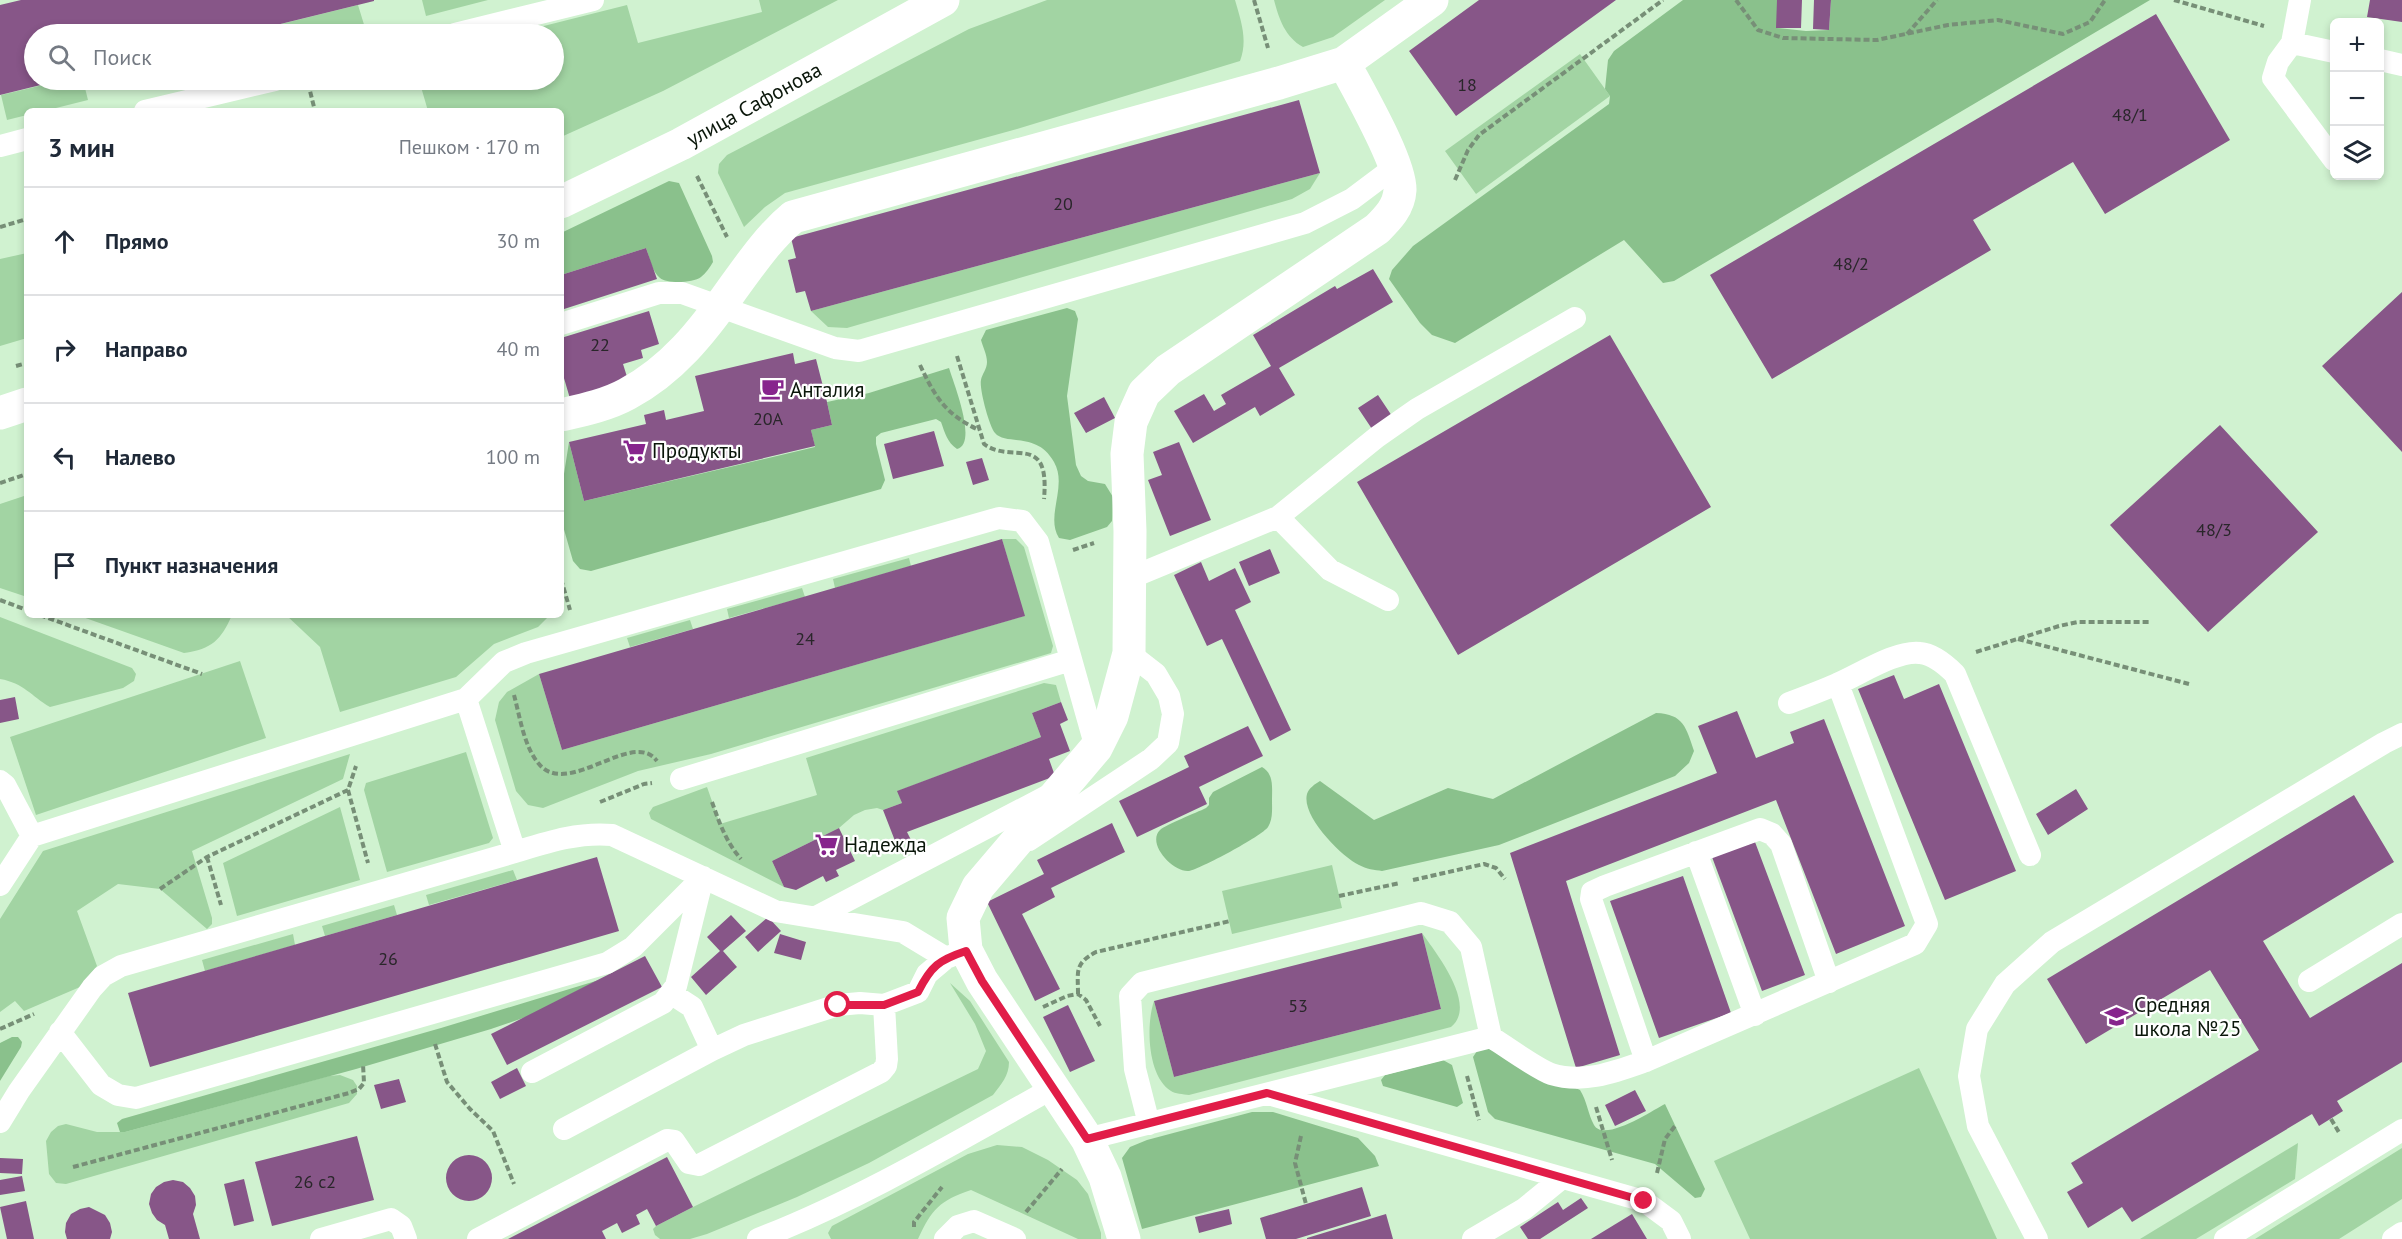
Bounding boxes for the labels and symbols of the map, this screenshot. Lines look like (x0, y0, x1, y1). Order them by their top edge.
street label: улица Сафонова (682, 56, 826, 152)
house number: 18 (1457, 73, 1477, 96)
house number: 48/1 (2112, 103, 2148, 126)
house number: 20 (1053, 192, 1073, 215)
house number: 48/2 (1833, 252, 1869, 275)
house number: 22 (590, 333, 610, 356)
cafe icon: Анталия (759, 376, 785, 402)
place label: Анталия (790, 376, 864, 403)
house number: 20А (753, 407, 784, 430)
supermarket icon: Продукты (621, 437, 647, 463)
place label: Продукты (652, 437, 742, 464)
house number: 48/3 (2196, 518, 2232, 541)
house number: 24 (795, 627, 815, 650)
supermarket icon: Надежда (813, 831, 839, 857)
place label: Надежда (844, 831, 927, 858)
house number: 26 (378, 947, 398, 970)
route start (824, 991, 850, 1017)
place label: Средняя школа №25 (2134, 991, 2241, 1042)
house number: 53 (1288, 994, 1308, 1017)
school or university icon: Средняя школа №25 (2103, 1003, 2129, 1029)
house number: 26 с2 (294, 1170, 336, 1193)
route end (1630, 1187, 1656, 1213)

